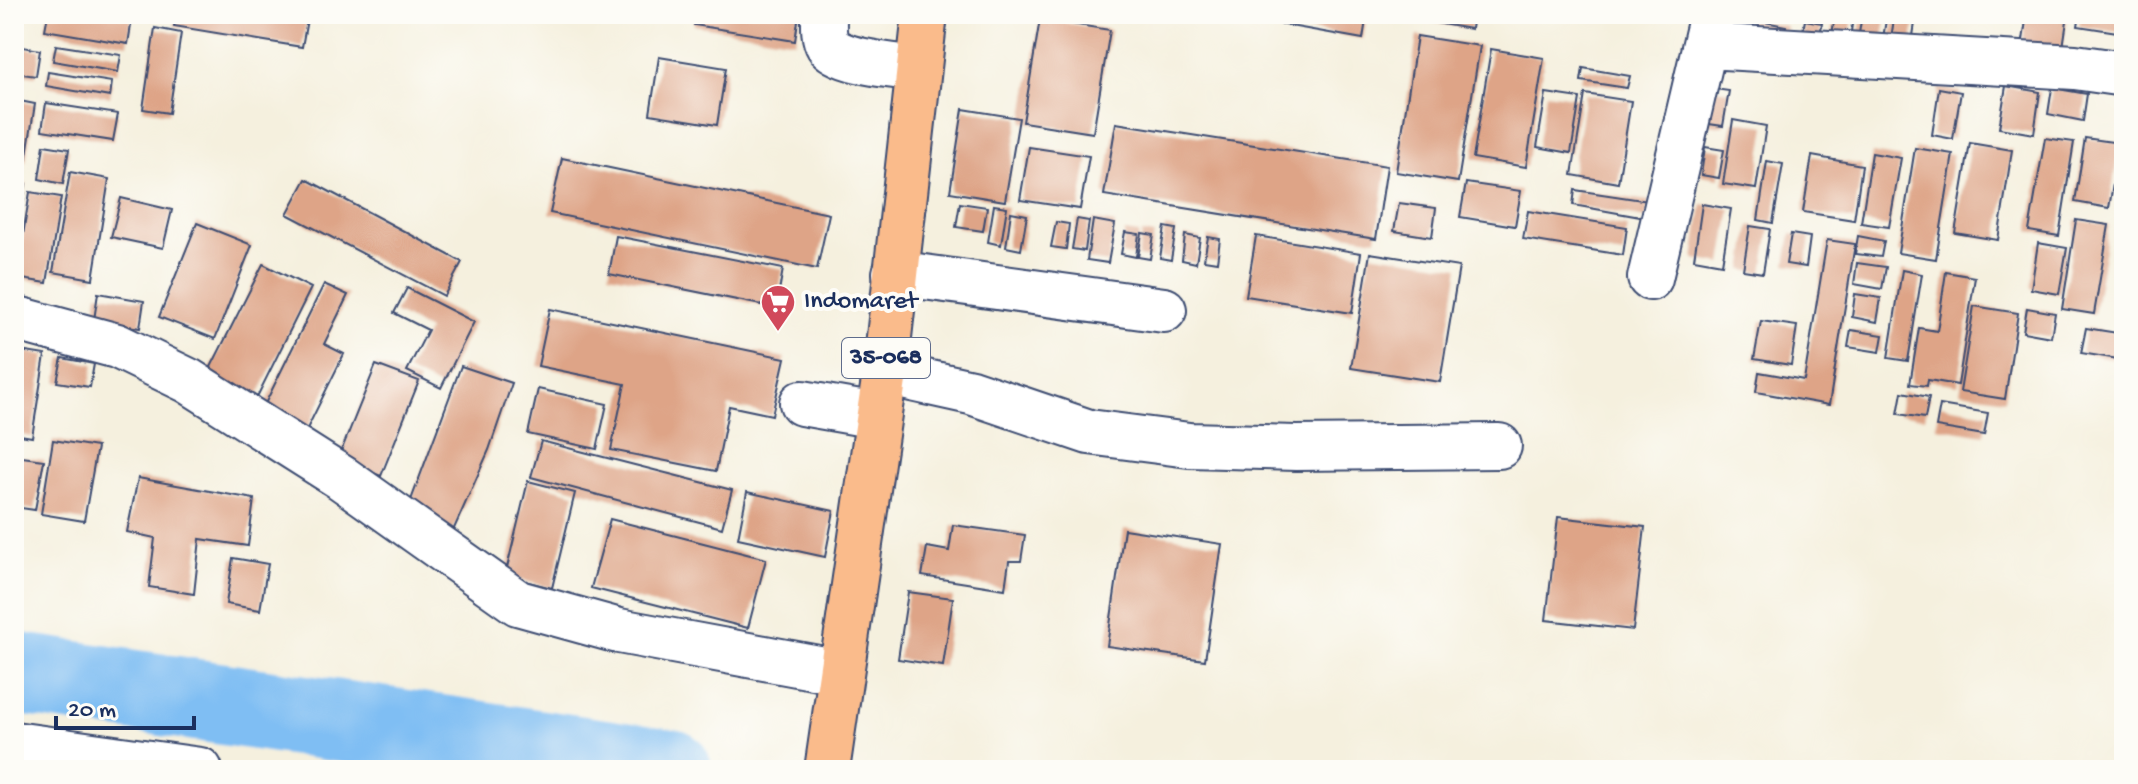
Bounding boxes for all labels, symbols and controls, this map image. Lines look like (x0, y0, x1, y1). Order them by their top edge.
supermarket icon: Indomaret (759, 283, 797, 333)
place label: Indomaret (804, 287, 920, 318)
road number: 35-068 (842, 338, 930, 378)
scale bar (56, 680, 194, 730)
text: 20 m (68, 697, 116, 726)

